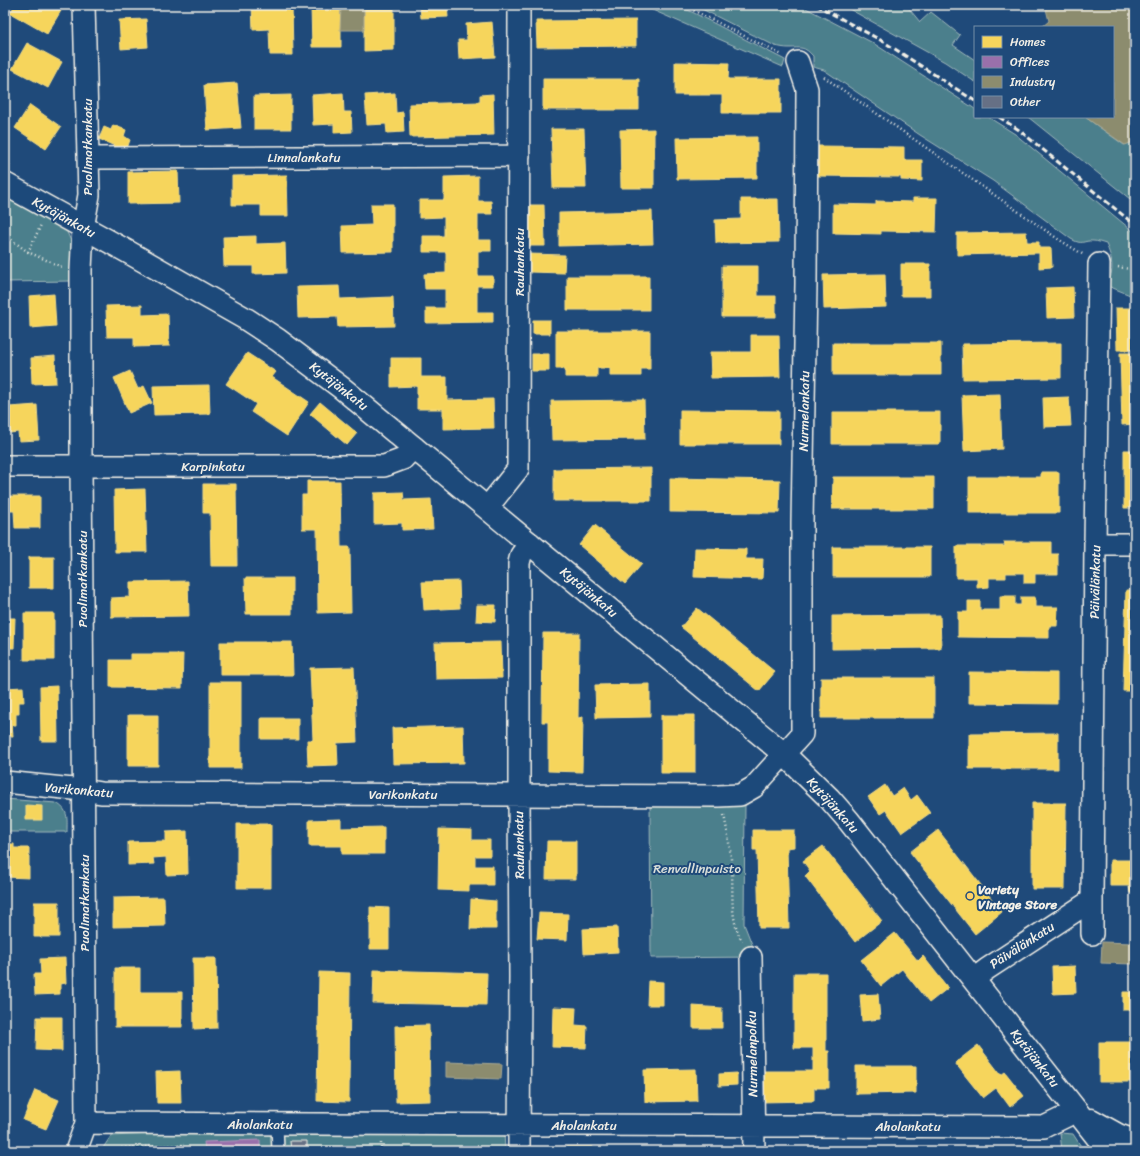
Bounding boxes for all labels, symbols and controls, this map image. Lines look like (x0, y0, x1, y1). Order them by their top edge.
legend (974, 26, 1114, 118)
text: Homes (1010, 31, 1046, 53)
text: Offices (1010, 51, 1050, 73)
text: Industry (1009, 71, 1056, 93)
text: Other (1010, 91, 1041, 113)
street label: Puolimatkankatu (76, 98, 99, 196)
street label: Linnalankatu (267, 146, 341, 169)
street label: Kytäjänkatu (28, 190, 100, 244)
street label: Rauhankatu (508, 228, 531, 296)
street label: Kytäjänkatu (304, 355, 374, 417)
street label: Nurmelankatu (792, 370, 816, 452)
street label: Karpinkatu (181, 455, 245, 478)
street label: Puolimatkankatu (71, 530, 94, 628)
street label: Päivälänkatu (1083, 545, 1107, 619)
street label: Kytäjänkatu (555, 561, 623, 623)
street label: Kytäjänkatu (801, 771, 865, 839)
street label: Varikonkatu (44, 776, 114, 804)
street label: Varikonkatu (369, 783, 437, 806)
street label: Rauhankatu (507, 811, 531, 879)
street label: Puolimatkankatu (73, 854, 96, 952)
park label: Renvallinpuisto (653, 857, 741, 880)
place label: Variety Vintage Store (978, 878, 1058, 916)
marker: Variety Vintage Store (965, 891, 975, 901)
street label: Päivälänkatu (985, 915, 1059, 975)
street label: Nurmelanpolku (740, 1011, 764, 1097)
street label: Kytäjänkatu (1004, 1023, 1066, 1093)
street label: Aholankatu (226, 1113, 293, 1136)
street label: Aholankatu (550, 1114, 617, 1137)
street label: Aholankatu (874, 1115, 941, 1138)

